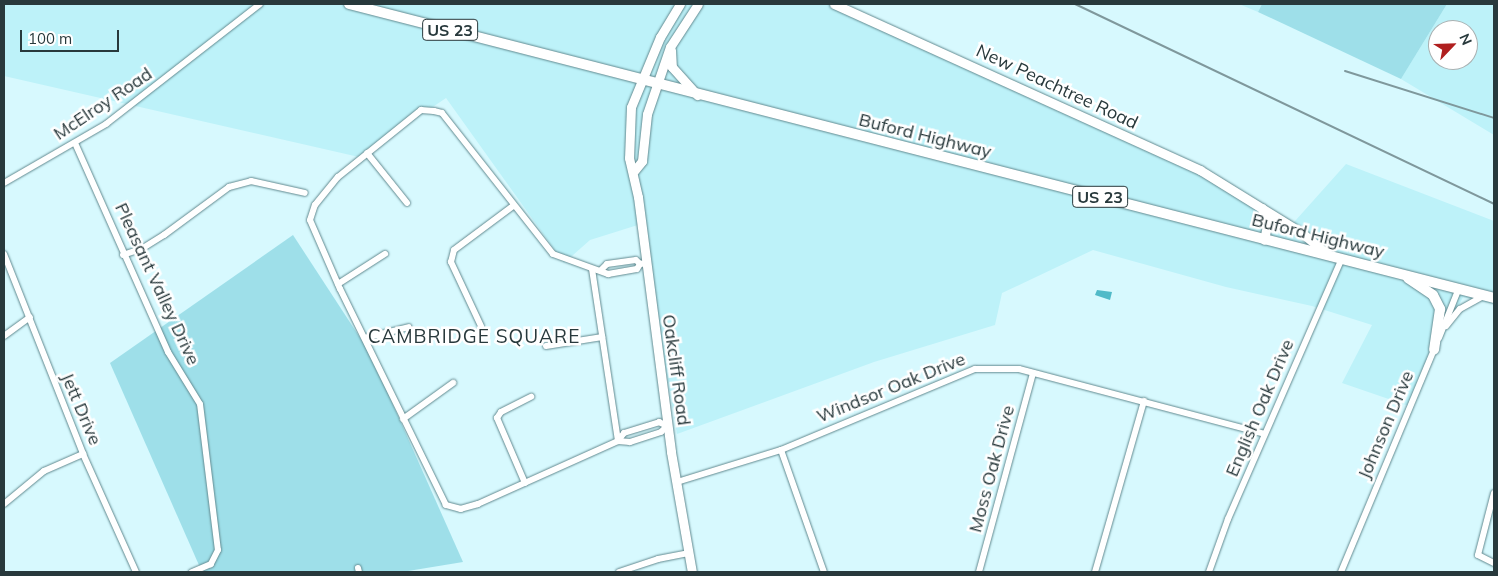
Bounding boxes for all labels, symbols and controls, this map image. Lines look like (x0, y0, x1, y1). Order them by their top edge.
road number: US 23 (421, 16, 479, 44)
scale bar (22, 20, 121, 52)
north arrow (1428, 20, 1478, 70)
text: 100 m (28, 29, 72, 48)
text: N (1455, 31, 1476, 48)
street label: New Peachtree Road (973, 40, 1141, 134)
street label: McElroy Road (50, 63, 156, 145)
street label: Buford Highway (857, 109, 993, 163)
road number: US 23 (1071, 183, 1129, 210)
street label: Pleasant Valley Drive (110, 200, 204, 368)
street label: Buford Highway (1250, 209, 1386, 263)
street label: Oakcliff Road (658, 313, 694, 427)
district label: CAMBRIDGE SQUARE (366, 326, 582, 348)
street label: English Oak Drive (1221, 336, 1299, 480)
street label: Windsor Oak Drive (814, 348, 968, 428)
street label: Johnson Drive (1354, 368, 1418, 482)
street label: Jett Drive (56, 370, 106, 448)
street label: Moss Oak Drive (965, 403, 1019, 535)

